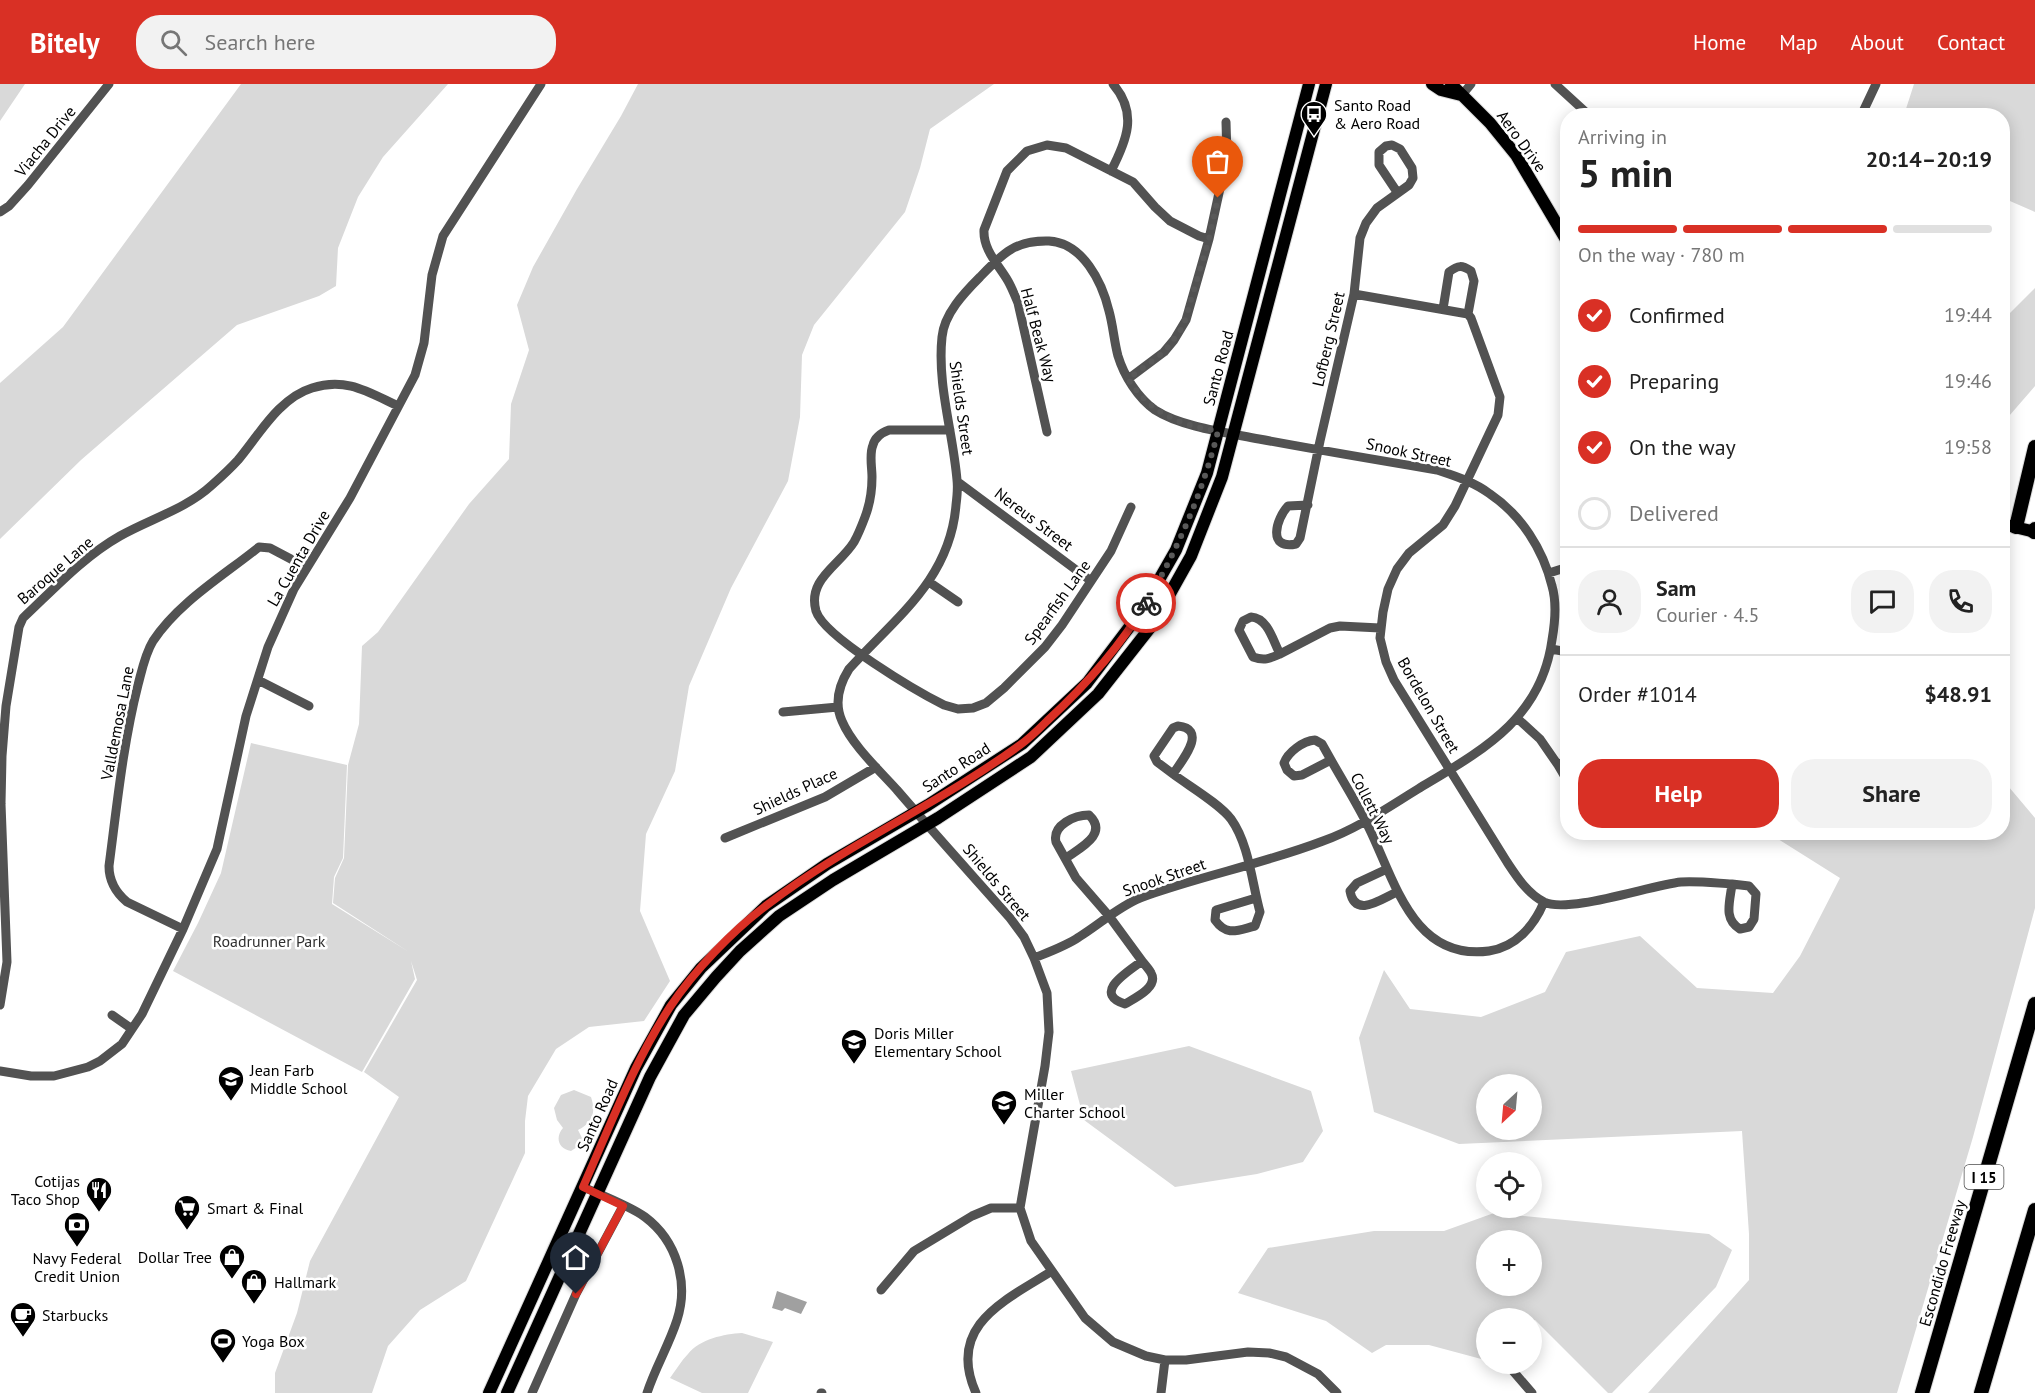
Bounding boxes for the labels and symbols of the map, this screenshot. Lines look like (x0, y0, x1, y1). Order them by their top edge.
place label: Santo Road & Aero Road (1334, 95, 1420, 133)
bus stop icon: Santo Road & Aero Road (1299, 99, 1329, 137)
street label: Viacha Drive (10, 102, 80, 181)
street label: Aero Drive (1493, 106, 1551, 176)
pin (1192, 136, 1243, 198)
street label: Half Beak Way (1017, 285, 1061, 385)
street label: Lofberg Street (1307, 289, 1349, 388)
street label: Santo Road (1198, 328, 1238, 408)
street label: Shields Street (945, 360, 979, 457)
street label: Snook Street (1365, 433, 1454, 471)
street label: Nereus Street (991, 483, 1078, 555)
street label: La Cuenta Drive (262, 506, 334, 610)
street label: Baroque Lane (13, 532, 97, 608)
street label: Spearfish Lane (1020, 556, 1094, 648)
courier (1116, 573, 1176, 633)
street label: Bordelon Street (1394, 654, 1465, 757)
street label: Valldemosa Lane (96, 664, 138, 783)
street label: Santo Road (918, 738, 994, 796)
street label: Shields Place (750, 763, 840, 819)
street label: Collett Way (1347, 769, 1400, 848)
street label: Shields Street (959, 839, 1036, 925)
street label: Snook Street (1120, 853, 1209, 901)
park label: Roadrunner Park (213, 931, 326, 951)
place label: Doris Miller Elementary School (874, 1023, 1002, 1061)
school or university icon: Doris Miller Elementary School (839, 1027, 869, 1065)
place label: Jean Farb Middle School (249, 1060, 348, 1098)
school or university icon: Jean Farb Middle School (216, 1064, 246, 1102)
north arrow (1476, 1074, 1542, 1140)
street label: Santo Road (572, 1076, 622, 1154)
place label: Miller Charter School (1024, 1084, 1125, 1122)
school or university icon: Miller Charter School (989, 1088, 1019, 1126)
road number: I 15 (1964, 1165, 2004, 1189)
place label: Cotijas Taco Shop (11, 1171, 80, 1209)
restaurant icon: Cotijas Taco Shop (84, 1175, 114, 1213)
supermarket icon: Smart & Final (172, 1193, 202, 1231)
street label: Escondido Freeway (1914, 1197, 1970, 1329)
place label: Smart & Final (207, 1198, 304, 1218)
bank icon: Navy Federal Credit Union (62, 1210, 92, 1248)
pin (550, 1232, 601, 1294)
shop icon: Dollar Tree (217, 1242, 247, 1280)
place label: Dollar Tree (138, 1247, 212, 1267)
place label: Navy Federal Credit Union (33, 1248, 122, 1286)
shop icon: Hallmark (239, 1267, 269, 1305)
place label: Hallmark (274, 1272, 336, 1292)
cafe icon: Starbucks (8, 1300, 38, 1338)
place label: Starbucks (42, 1305, 108, 1325)
sports icon: Yoga Box (208, 1326, 238, 1364)
place label: Yoga Box (242, 1331, 305, 1351)

